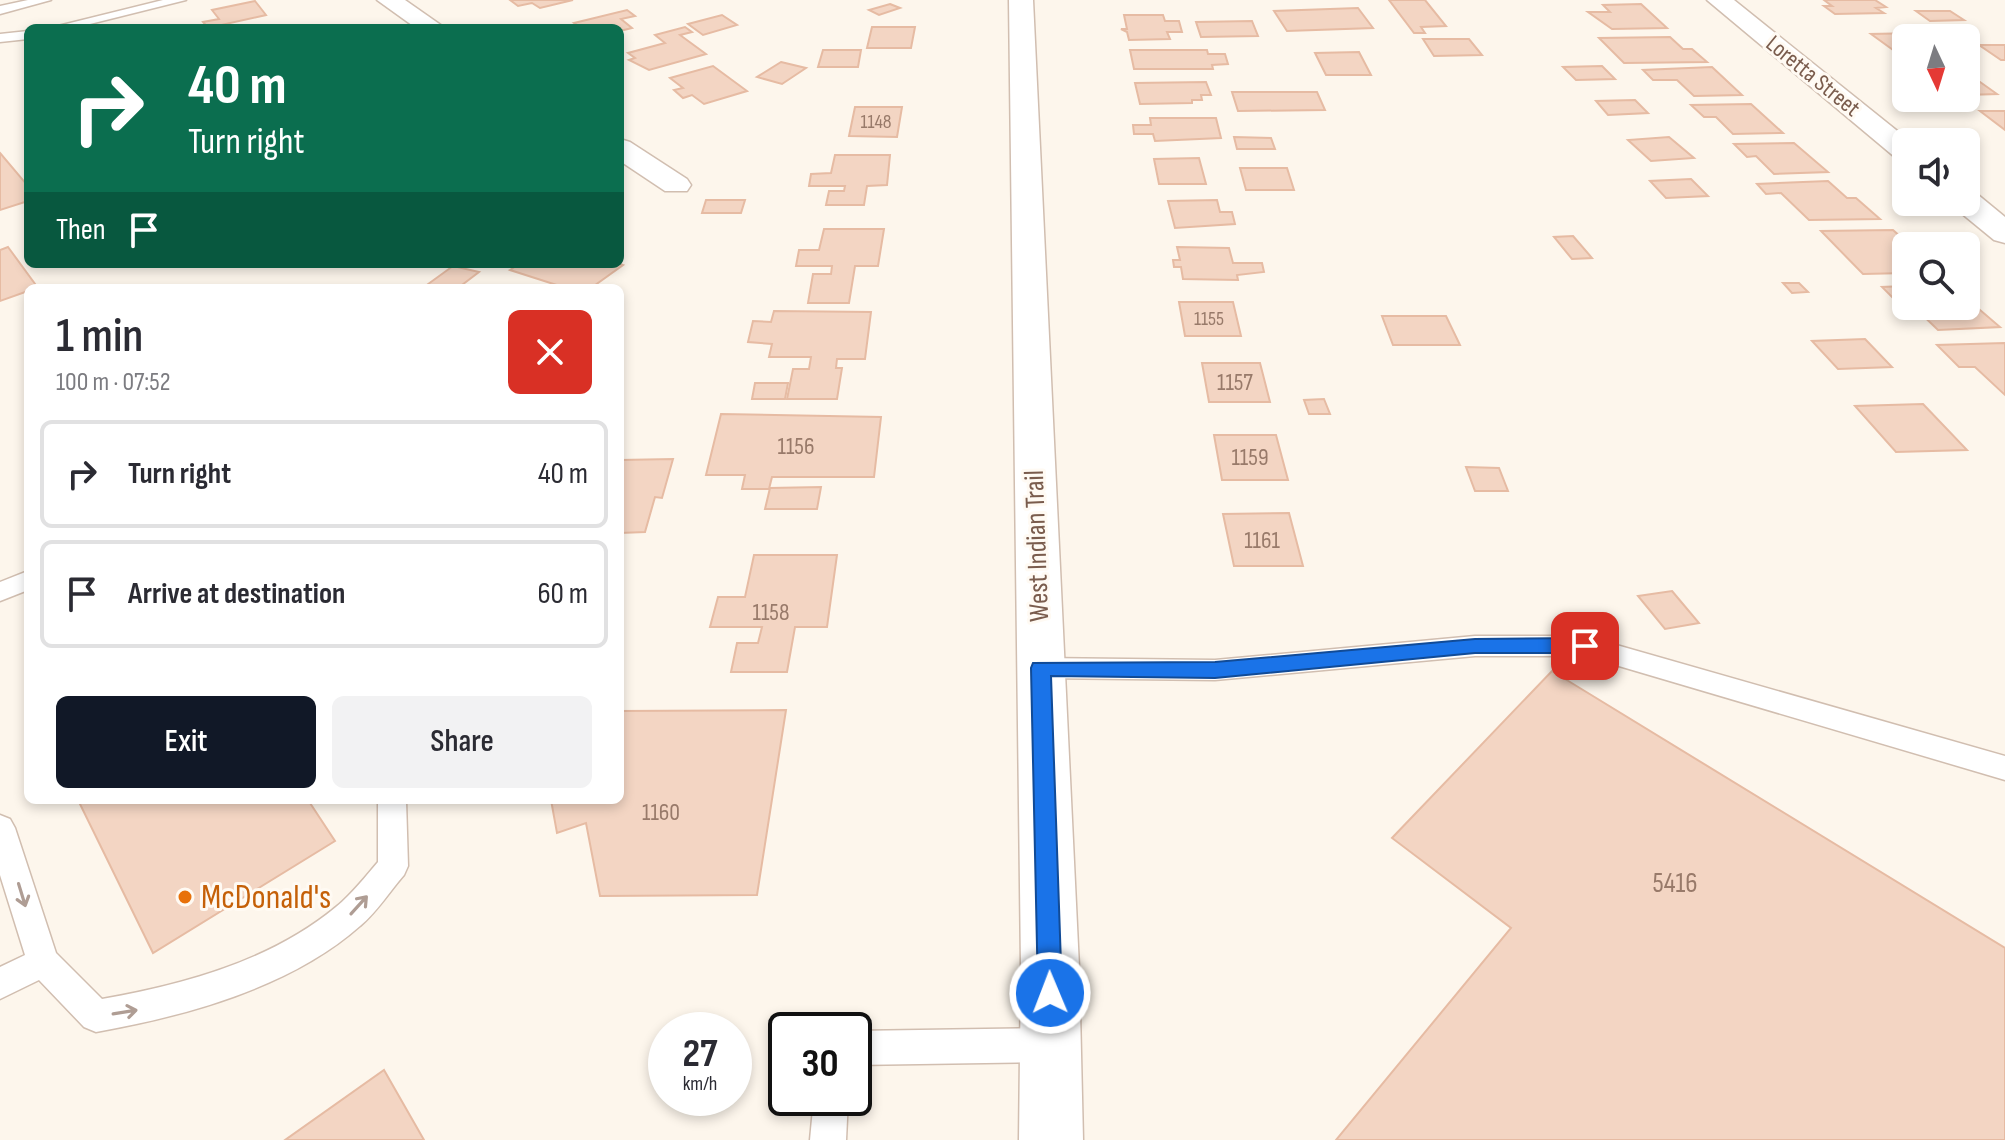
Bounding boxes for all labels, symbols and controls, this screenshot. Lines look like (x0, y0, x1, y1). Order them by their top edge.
north arrow (1892, 24, 1980, 112)
map controls (1892, 24, 1980, 320)
street label: Loretta Street (1760, 29, 1866, 123)
text: 40 m (188, 53, 287, 120)
icon: right (56, 56, 160, 160)
house number: 1148 (860, 110, 892, 134)
text: Turn right (188, 121, 305, 164)
button: sound (1892, 128, 1980, 216)
icon: arrive (122, 208, 166, 252)
text: Then (56, 212, 106, 248)
button: search (1892, 232, 1980, 320)
house number: 1155 (1194, 307, 1224, 331)
text: 1 min (56, 308, 143, 365)
button: close (508, 310, 592, 394)
text: 100 m · 07:52 (56, 367, 170, 398)
house number: 1157 (1217, 368, 1253, 397)
house number: 1156 (778, 432, 814, 461)
house number: 1159 (1231, 443, 1269, 472)
icon: right (60, 452, 104, 496)
text: Turn right (128, 456, 231, 492)
text: 40 m (538, 456, 588, 492)
street label: West Indian Trail (1018, 470, 1056, 622)
house number: 1161 (1244, 526, 1280, 555)
icon: arrive (60, 572, 104, 616)
text: Arrive at destination (128, 576, 345, 612)
text: 60 m (537, 576, 588, 612)
house number: 1158 (753, 598, 789, 627)
pin (1551, 612, 1619, 680)
icon: arrive (1563, 624, 1607, 668)
button: Exit (56, 696, 316, 788)
button: Share (332, 696, 592, 788)
house number: 1160 (642, 798, 680, 827)
house number: 5416 (1652, 867, 1698, 900)
place label: McDonald's (201, 877, 331, 918)
one-way arrow (15, 881, 30, 907)
marker: McDonald's (176, 888, 194, 906)
one-way arrow (349, 895, 367, 915)
position arrow (1008, 951, 1092, 1035)
one-way arrow (112, 1003, 138, 1018)
speed limit sign: 30 (768, 1012, 872, 1116)
text: 27 (683, 1030, 717, 1078)
text: km/h (683, 1072, 717, 1096)

